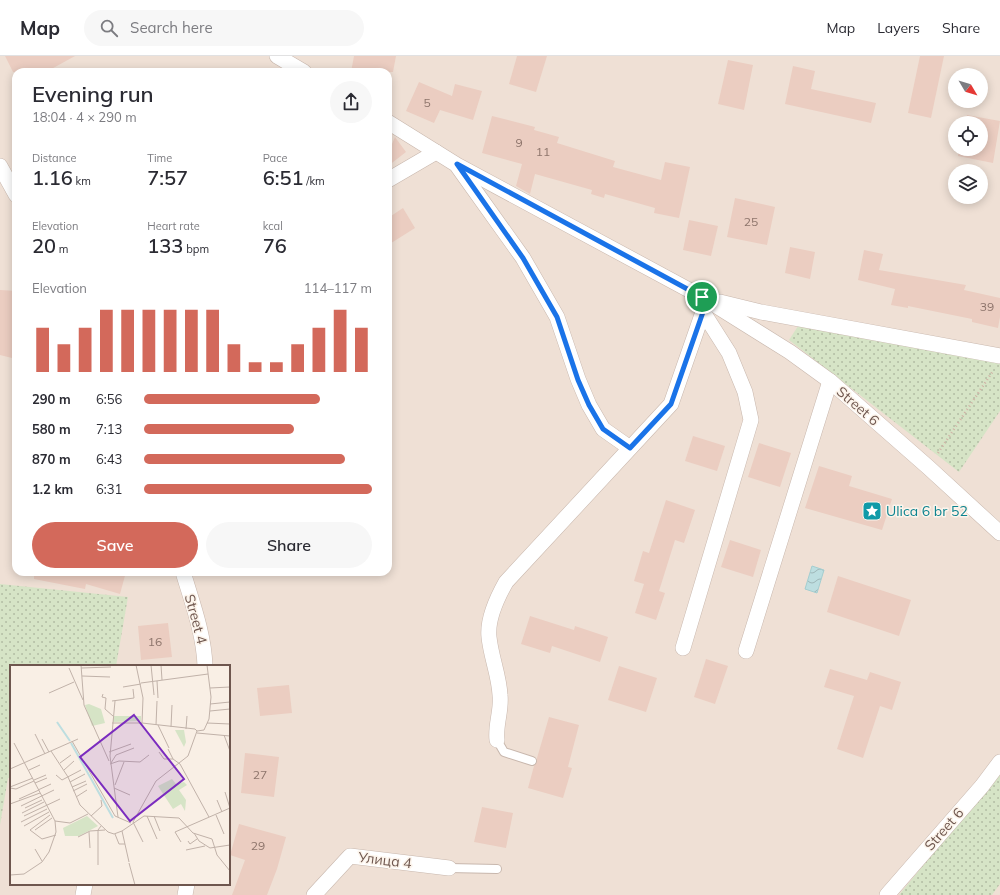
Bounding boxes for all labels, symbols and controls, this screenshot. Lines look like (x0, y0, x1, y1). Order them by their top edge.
search box (84, 10, 364, 46)
text: Map (20, 16, 60, 40)
icon: search (98, 17, 120, 39)
text: Search here (130, 18, 213, 37)
text: Map (826, 19, 855, 37)
text: Layers (877, 19, 920, 37)
text: Share (942, 19, 980, 37)
north arrow (948, 68, 988, 108)
map controls (948, 68, 988, 204)
text: Evening run (32, 80, 154, 108)
button: share (330, 81, 372, 123)
house number: 5 (423, 95, 431, 110)
text: 18:04 · 4 × 290 m (32, 109, 137, 125)
button: locate (948, 116, 988, 156)
house number: 9 (515, 135, 523, 150)
house number: 11 (536, 144, 550, 159)
text: Distance (32, 151, 76, 165)
text: Time (147, 151, 172, 165)
text: Pace (263, 151, 287, 165)
button: layers (948, 164, 988, 204)
text: 1.16 (32, 165, 73, 190)
text: 7:57 (147, 165, 188, 190)
text: 6:51 (263, 165, 303, 190)
text: km (73, 174, 91, 188)
text: /km (303, 174, 325, 188)
house number: 25 (744, 214, 758, 229)
text: Elevation (32, 219, 79, 233)
text: Heart rate (147, 219, 200, 233)
text: kcal (263, 219, 283, 233)
text: 20 (32, 233, 56, 258)
text: 133 (147, 233, 183, 258)
text: 76 (263, 233, 287, 258)
text: m (56, 242, 69, 256)
text: bpm (183, 242, 209, 256)
text: Elevation (32, 280, 87, 296)
text: 114–117 m (304, 280, 372, 296)
pin (685, 280, 719, 314)
icon: arrive (691, 286, 713, 308)
house number: 39 (980, 299, 994, 314)
street label: Street 6 (833, 383, 883, 429)
text: 290 m (32, 391, 71, 407)
text: 6:56 (96, 391, 122, 407)
text: 580 m (32, 421, 71, 437)
text: 7:13 (96, 421, 122, 437)
text: 870 m (32, 451, 71, 467)
text: 6:43 (96, 451, 122, 467)
text: 1.2 km (32, 481, 73, 497)
text: 6:31 (96, 481, 122, 497)
place icon: Ulica 6 br 52 (861, 500, 883, 522)
place label: Ulica 6 br 52 (886, 502, 968, 520)
button: Save (32, 522, 198, 568)
button: Share (206, 522, 372, 568)
street label: Street 4 (181, 592, 211, 646)
house number: 16 (148, 634, 162, 649)
inset map (10, 665, 230, 885)
house number: 27 (253, 767, 267, 782)
street label: Street 6 (921, 804, 967, 854)
house number: 29 (251, 838, 265, 853)
street label: Улица 4 (356, 848, 413, 872)

